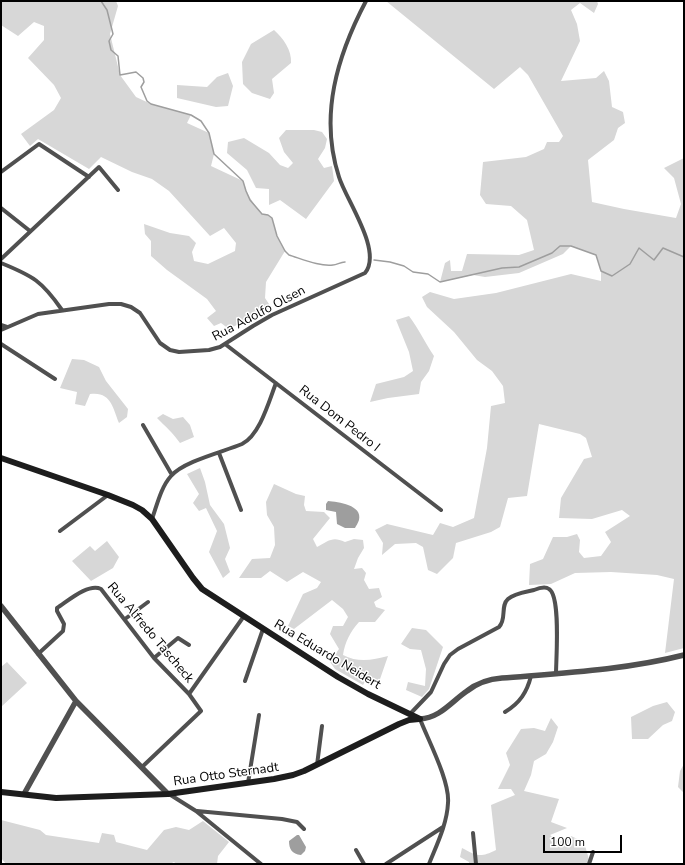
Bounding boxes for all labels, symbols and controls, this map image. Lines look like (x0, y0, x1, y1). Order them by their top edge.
street label: Rua Adolfo Olsen (210, 283, 308, 345)
street label: Rua Dom Pedro I (295, 383, 383, 455)
street label: Rua Alfredo Tascheck (103, 580, 197, 686)
street label: Rua Eduardo Neidert (271, 617, 383, 693)
street label: Rua Otto Sternadt (172, 760, 280, 790)
scale bar (545, 827, 624, 853)
text: 100 m (550, 834, 585, 850)

